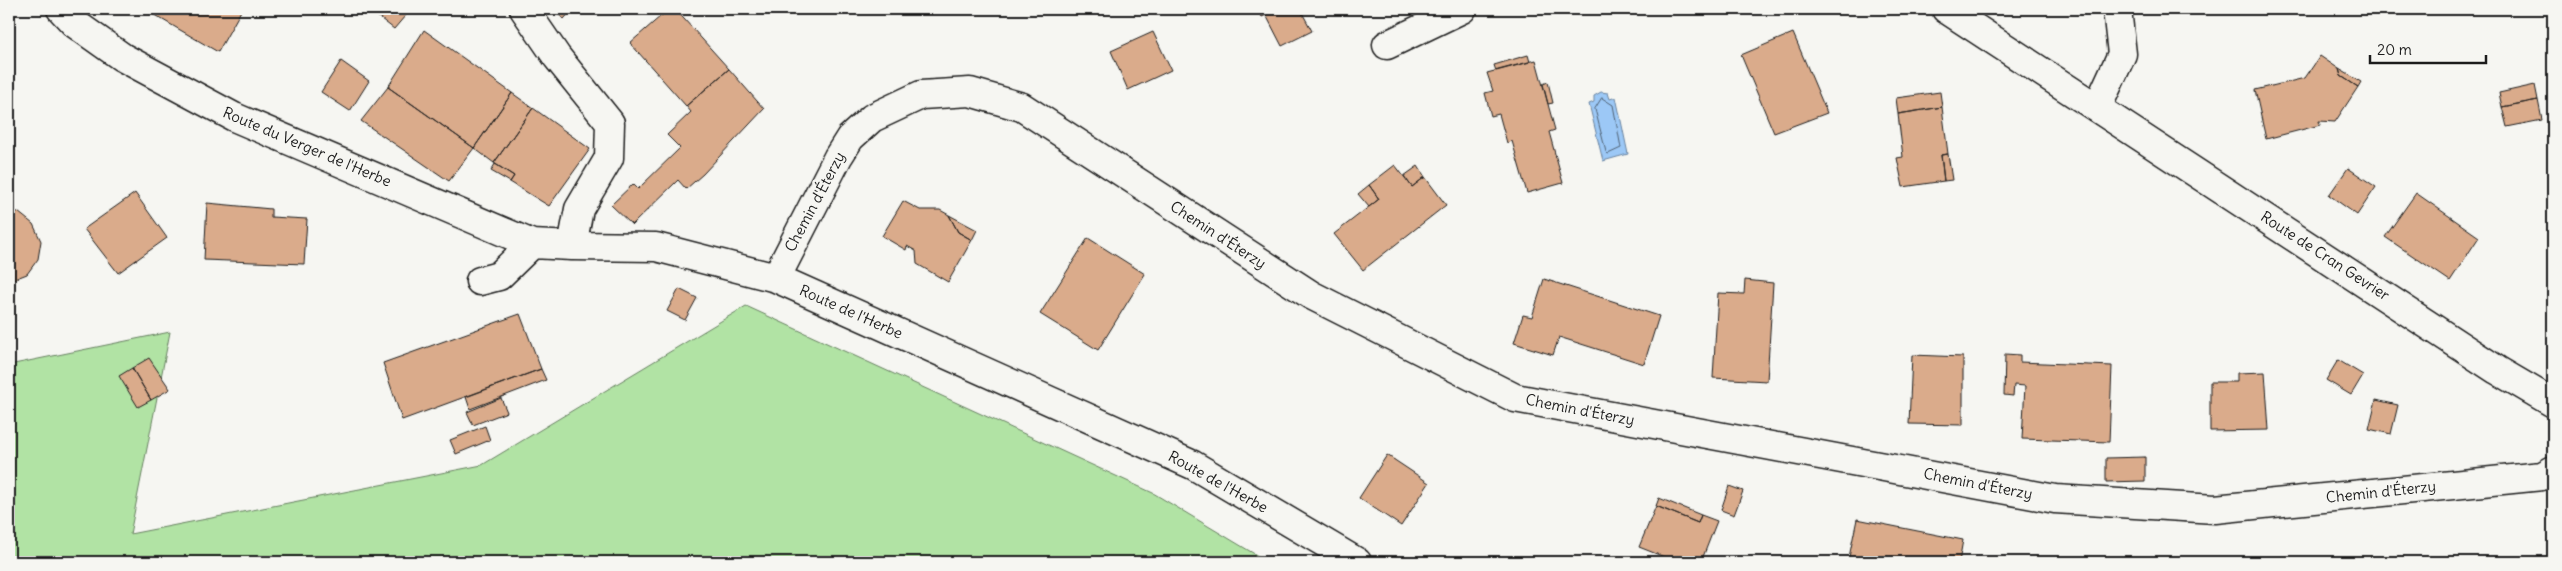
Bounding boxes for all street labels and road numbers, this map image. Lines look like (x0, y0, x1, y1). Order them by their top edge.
street label: Route du Verger de l'Herbe (220, 102, 394, 191)
street label: Chemin d'Éterzy (780, 149, 849, 255)
street label: Chemin d'Éterzy (1167, 197, 1270, 273)
street label: Route de Cran Gevrier (2257, 207, 2393, 304)
street label: Route de l'Herbe (797, 280, 906, 343)
street label: Chemin d'Éterzy (1524, 390, 1636, 429)
street label: Route de l'Herbe (1165, 446, 1271, 517)
street label: Chemin d'Éterzy (1922, 464, 2034, 503)
street label: Chemin d'Éterzy (2325, 476, 2437, 507)

